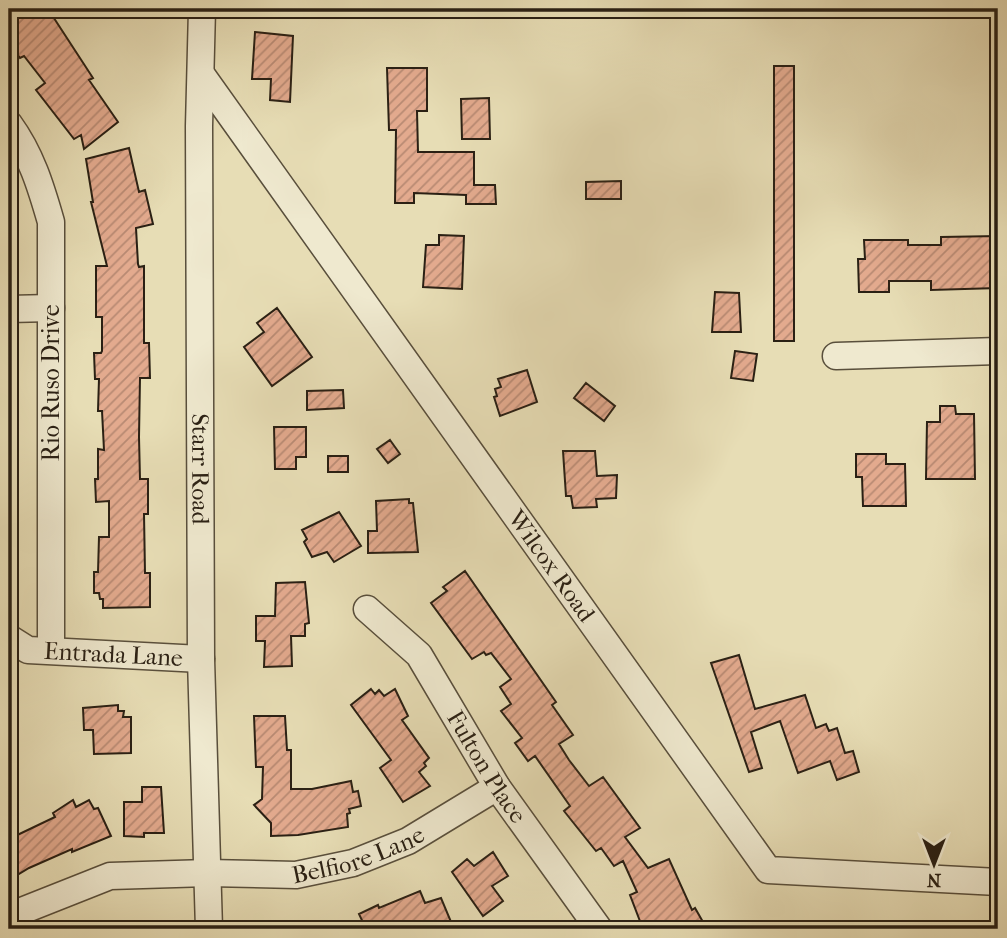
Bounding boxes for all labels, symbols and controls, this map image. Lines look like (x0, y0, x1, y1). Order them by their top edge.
street label: Rio Ruso Drive (37, 304, 65, 462)
street label: Starr Road (186, 413, 214, 526)
street label: Wilcox Road (502, 504, 601, 628)
street label: Entrada Lane (43, 637, 184, 672)
street label: Fulton Place (441, 705, 532, 829)
street label: Belfiore Lane (290, 820, 430, 889)
north arrow (898, 830, 968, 900)
text: N (926, 869, 941, 891)

